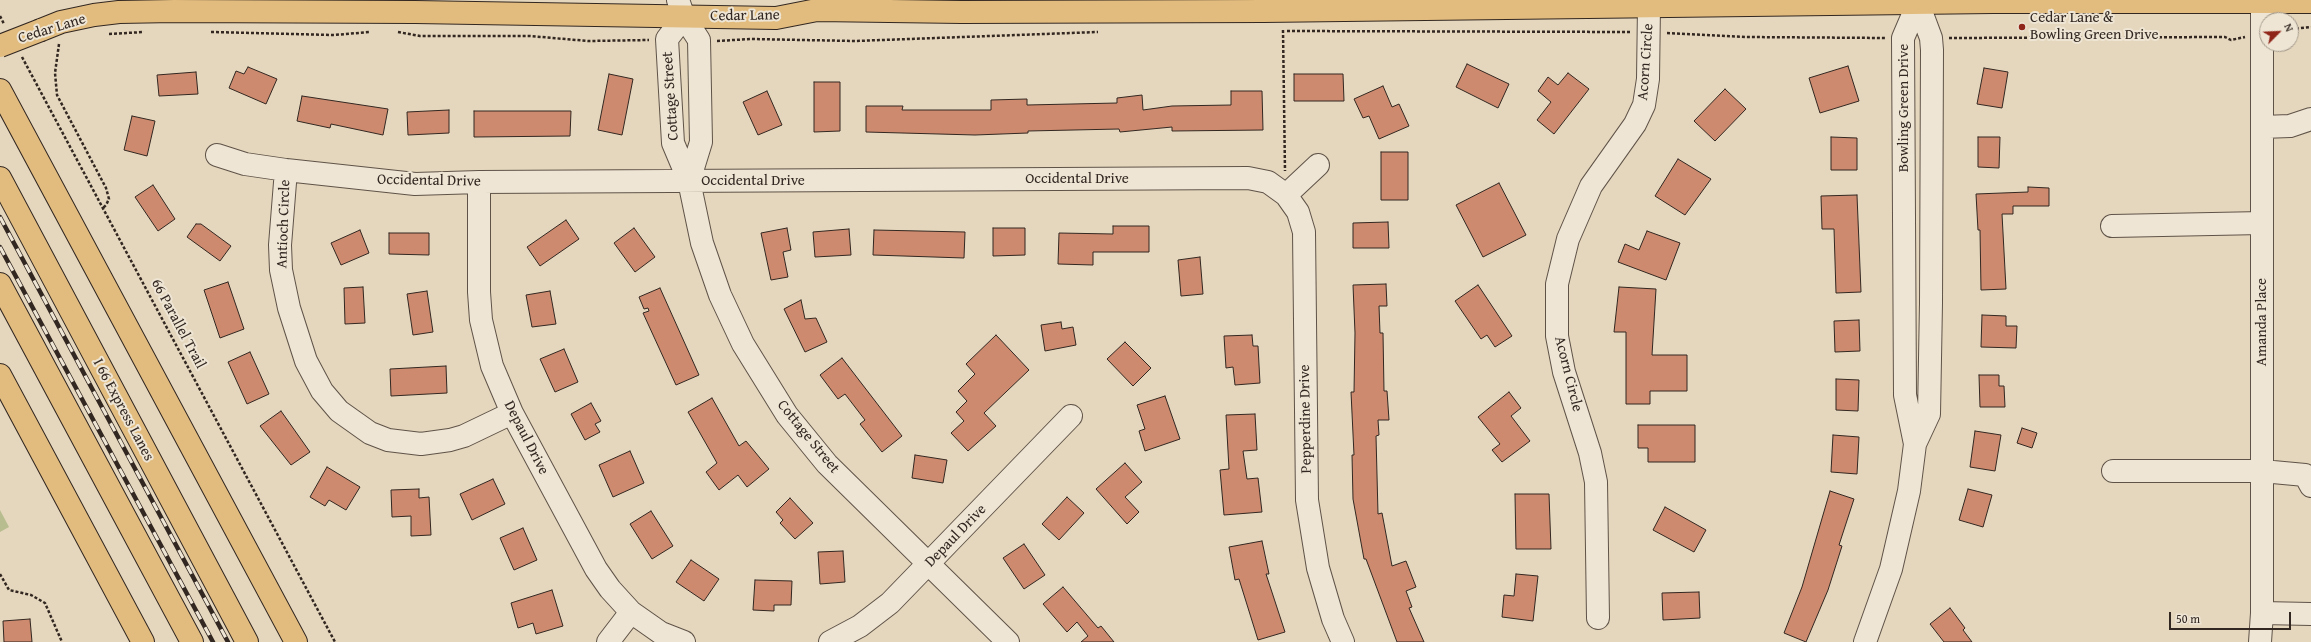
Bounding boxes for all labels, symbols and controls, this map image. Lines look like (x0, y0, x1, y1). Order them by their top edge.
street label: Cedar Lane (710, 6, 780, 26)
place label: Cedar Lane & Bowling Green Drive (2030, 9, 2158, 44)
street label: Cedar Lane (16, 10, 88, 48)
north arrow (2259, 12, 2299, 52)
text: N (2280, 21, 2298, 34)
marker: Cedar Lane & Bowling Green Drive (2017, 22, 2027, 32)
street label: Acorn Circle (1634, 23, 1658, 101)
street label: Bowling Green Drive (1895, 44, 1913, 172)
street label: Cottage Street (659, 51, 683, 141)
street label: Occidental Drive (1025, 170, 1129, 188)
street label: Occidental Drive (377, 171, 481, 191)
street label: Occidental Drive (701, 172, 805, 190)
street label: Antioch Circle (273, 179, 295, 269)
street label: 66 Parallel Trail (147, 276, 209, 372)
street label: Amanda Place (2253, 278, 2271, 366)
street label: Acorn Circle (1550, 334, 1586, 414)
street label: I 66 Express Lanes (89, 356, 157, 464)
street label: Pepperdine Drive (1296, 364, 1316, 474)
street label: Cottage Street (773, 397, 843, 477)
street label: Depaul Drive (500, 398, 552, 478)
street label: Depaul Drive (922, 501, 990, 571)
scale bar (2171, 604, 2293, 630)
text: 50 m (2176, 610, 2200, 627)

